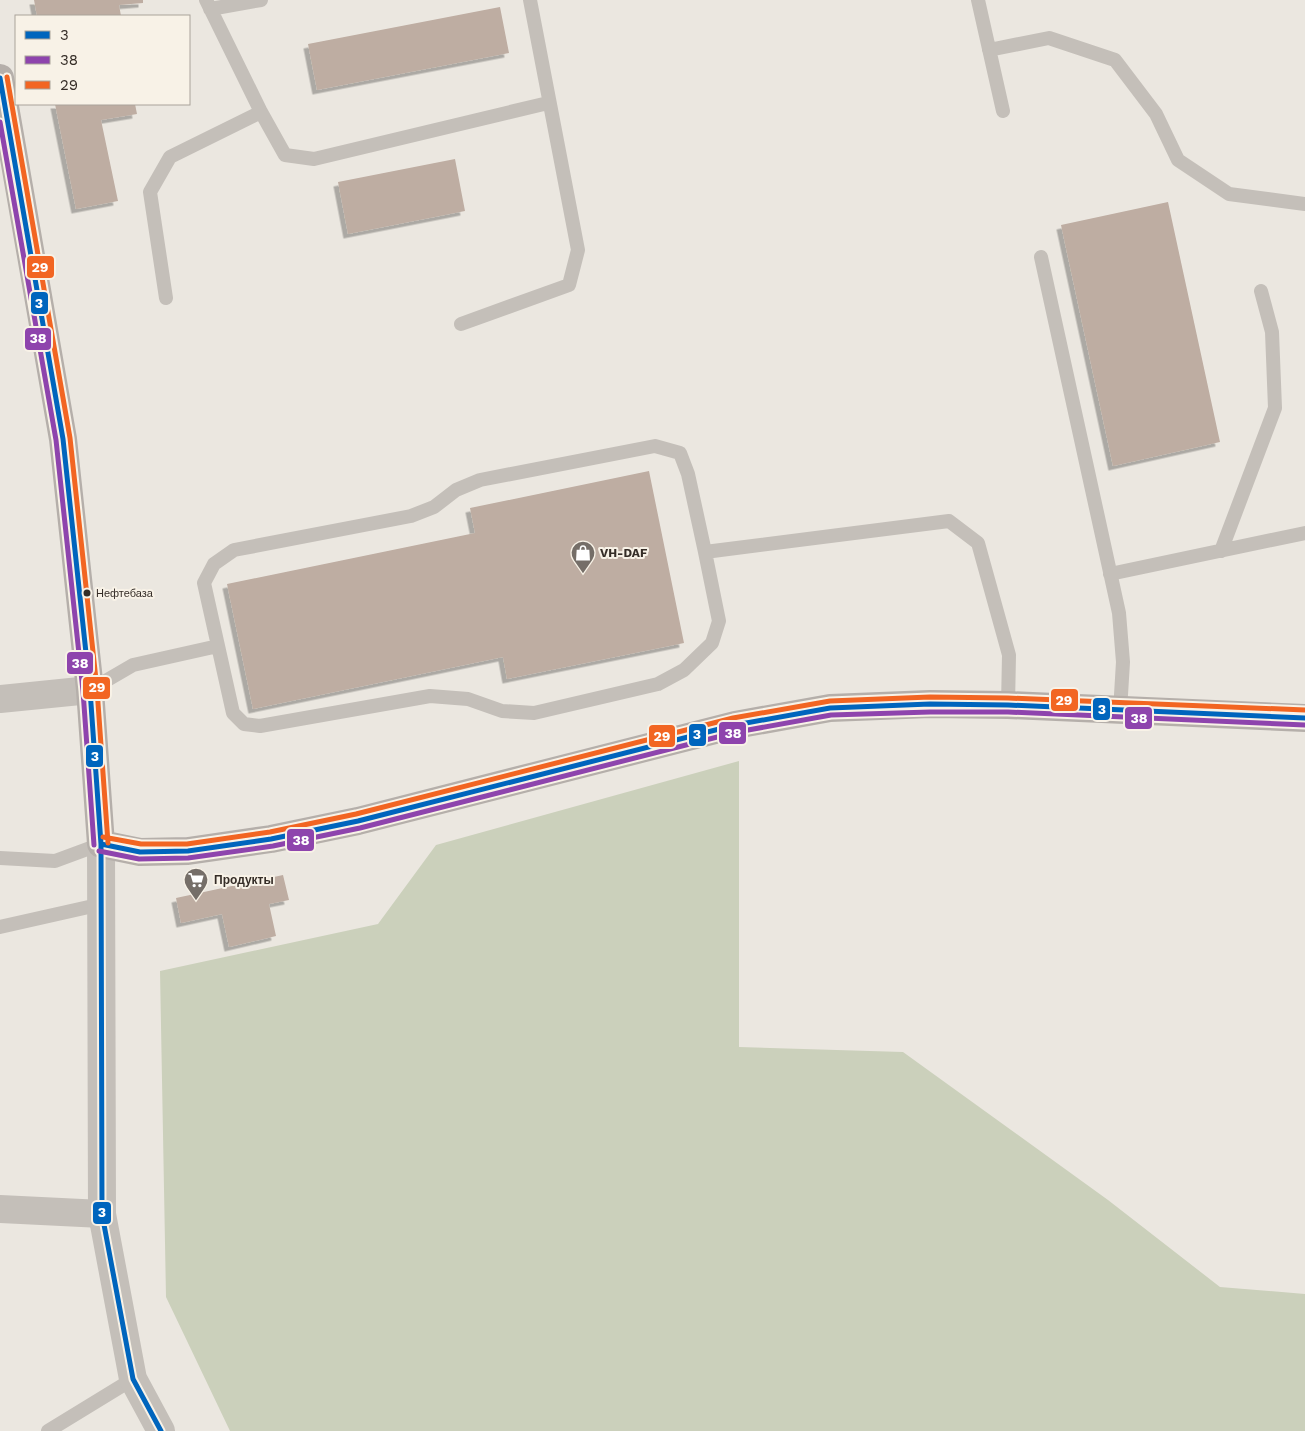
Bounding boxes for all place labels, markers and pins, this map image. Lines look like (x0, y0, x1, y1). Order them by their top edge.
shop icon: VH-DAF (570, 540, 596, 574)
place label: VH-DAF (600, 546, 648, 560)
place label: Нефтебаза (96, 587, 154, 600)
marker: Нефтебаза (82, 588, 92, 598)
supermarket icon: Продукты (183, 867, 209, 901)
place label: Продукты (214, 873, 274, 887)

